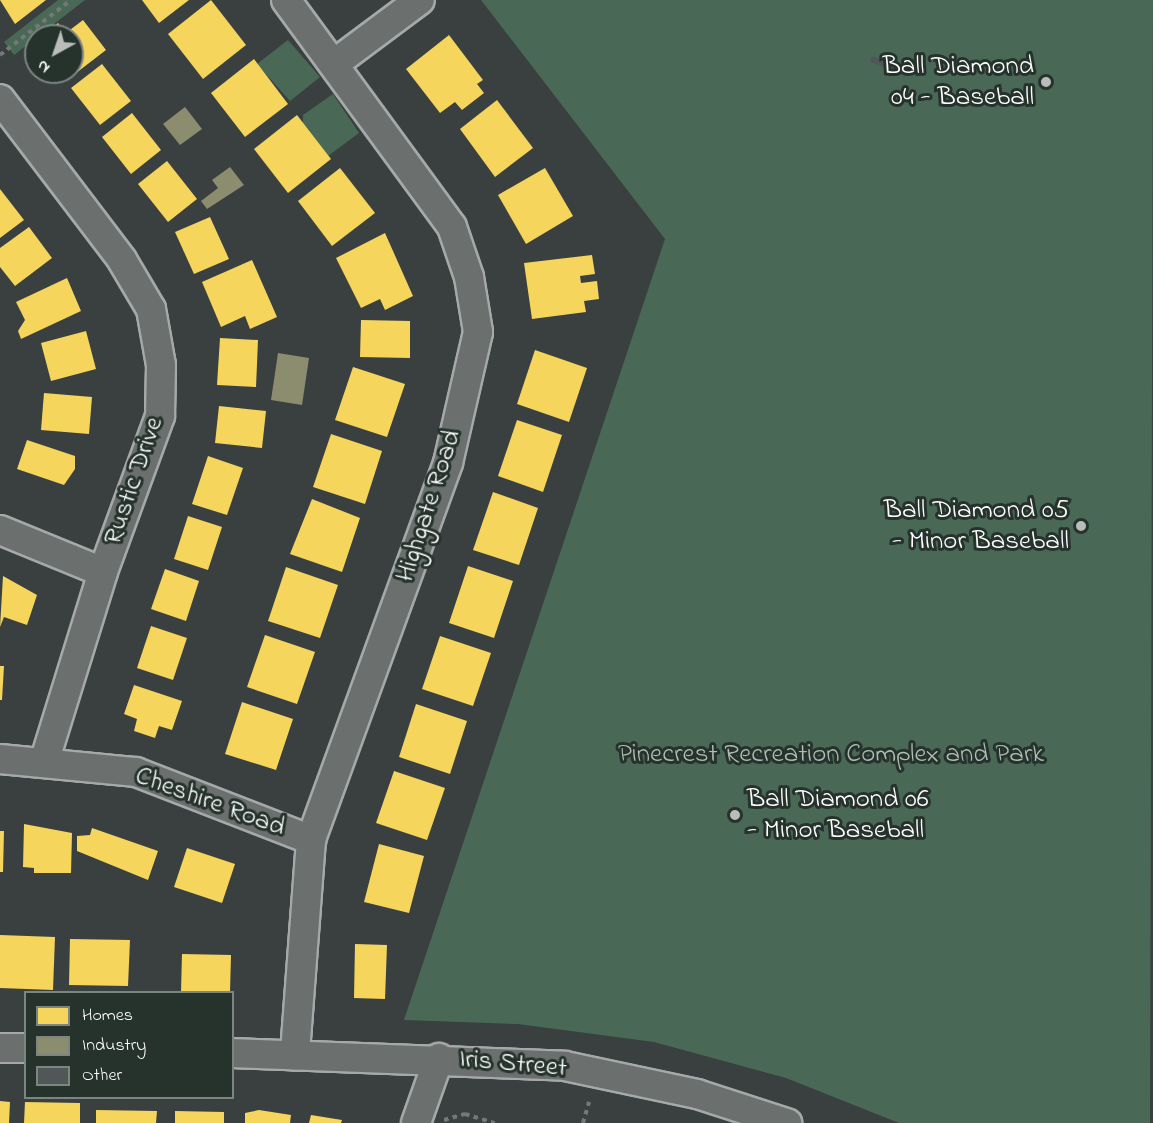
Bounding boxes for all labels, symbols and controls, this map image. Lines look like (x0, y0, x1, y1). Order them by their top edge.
north arrow (24, 24, 84, 84)
place label: Ball Diamond 04 - Baseball (883, 50, 1034, 113)
text: N (32, 54, 56, 79)
marker: Ball Diamond 04 - Baseball (1039, 75, 1053, 89)
street label: Rustic Drive (97, 413, 171, 549)
street label: Highgate Road (389, 426, 469, 586)
place label: Ball Diamond 05 - Minor Baseball (884, 494, 1069, 557)
marker: Ball Diamond 05 - Minor Baseball (1074, 519, 1088, 533)
park label: Pinecrest Recreation Complex and Park (618, 739, 1044, 771)
street label: Cheshire Road (131, 760, 289, 844)
place label: Ball Diamond 06 - Minor Baseball (747, 783, 929, 846)
marker: Ball Diamond 06 - Minor Baseball (728, 808, 742, 822)
legend (24, 991, 234, 1099)
text: Homes (82, 1003, 133, 1029)
text: Industry (82, 1033, 146, 1059)
street label: Iris Street (458, 1043, 568, 1085)
text: Other (82, 1063, 122, 1089)

